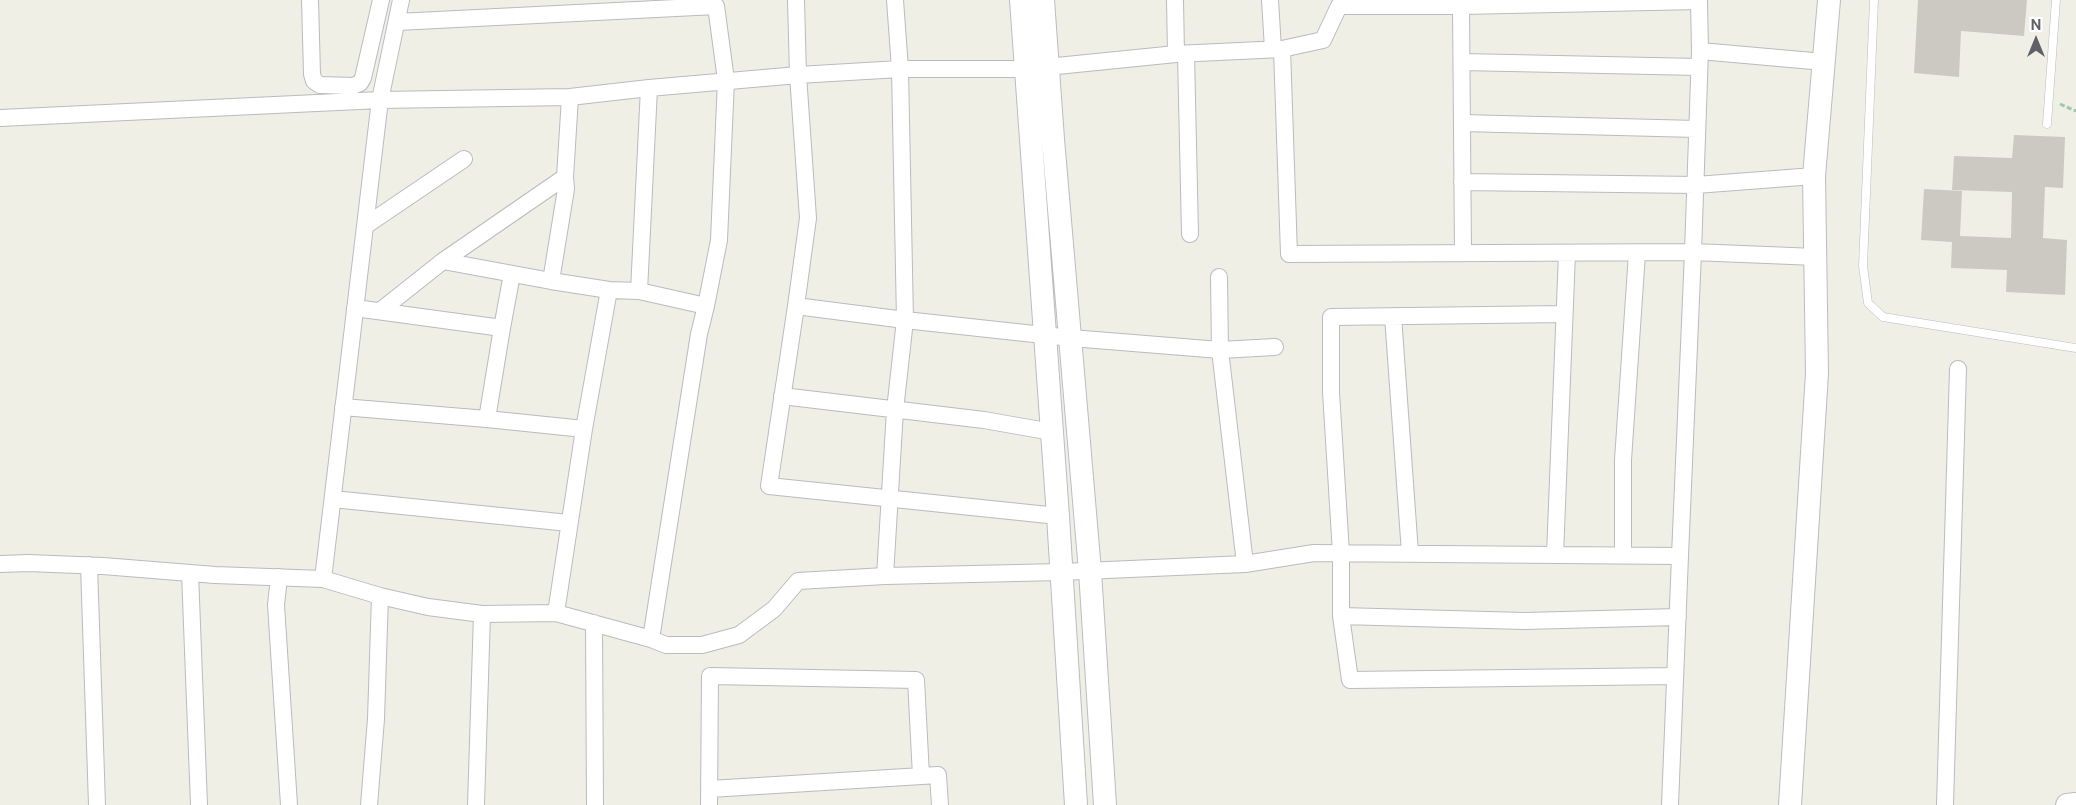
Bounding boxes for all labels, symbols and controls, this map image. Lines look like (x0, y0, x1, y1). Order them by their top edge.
north arrow (2011, 15, 2061, 65)
text: N (2031, 17, 2041, 33)

